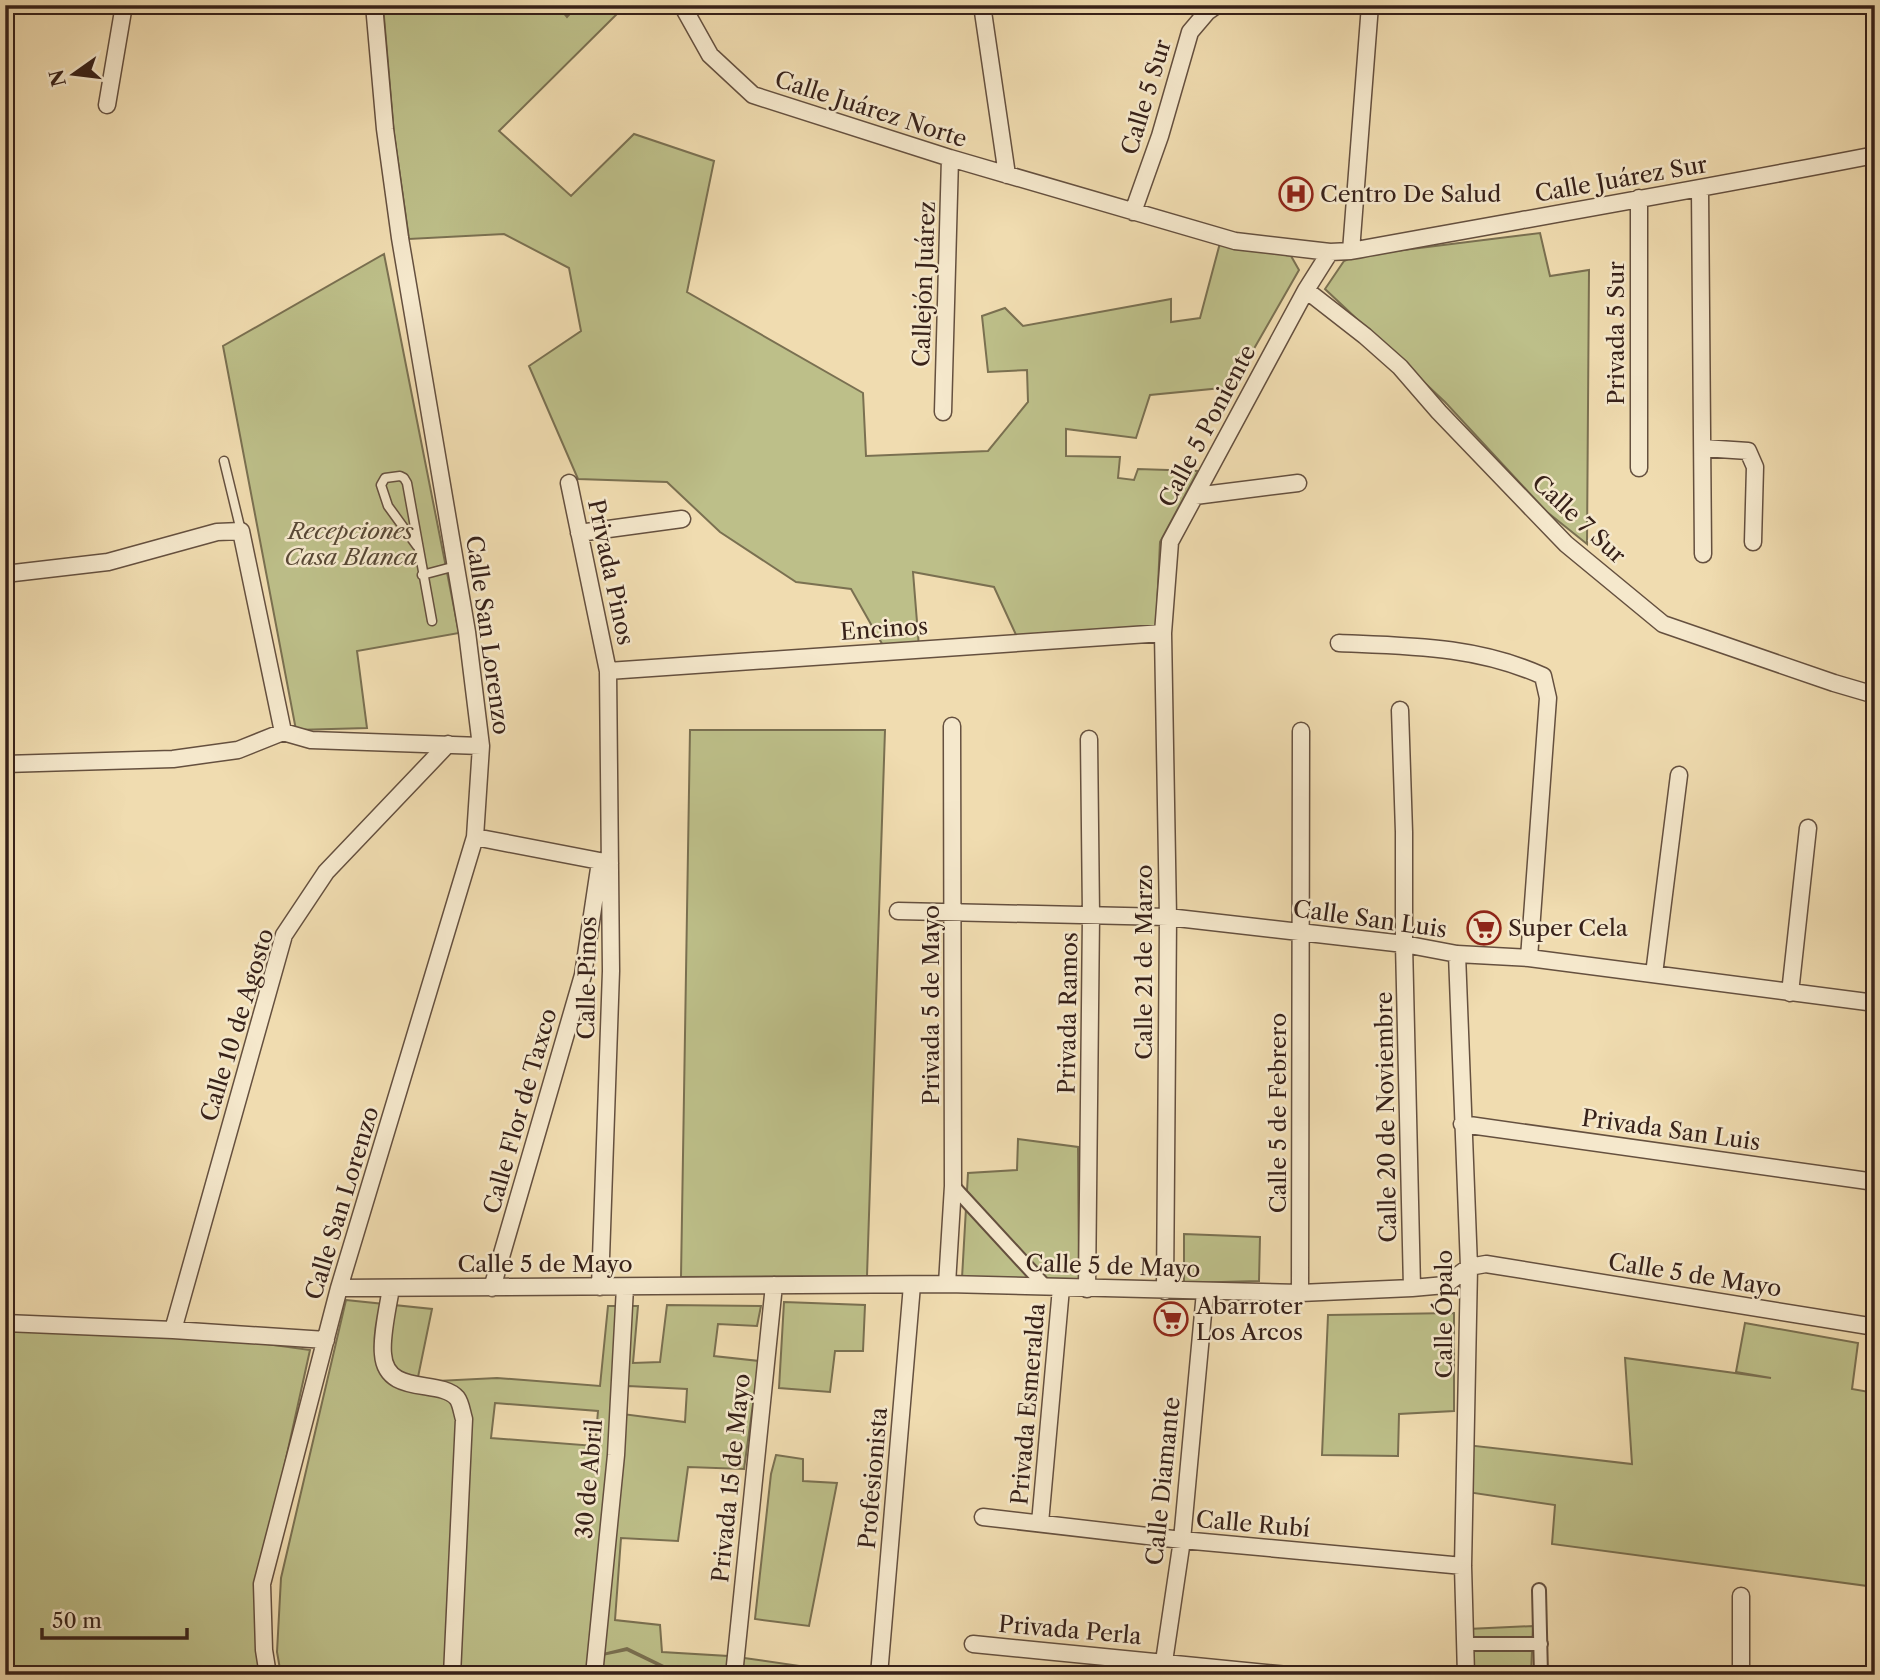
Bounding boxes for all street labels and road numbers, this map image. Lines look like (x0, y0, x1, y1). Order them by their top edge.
street label: Calle 5 Sur (1115, 36, 1177, 158)
street label: Calle Juárez Norte (771, 65, 971, 153)
street label: Calle Juárez Sur (1533, 150, 1710, 208)
street label: Callejón Juárez (907, 201, 941, 367)
street label: Privada 5 Sur (1602, 261, 1630, 405)
street label: Calle 5 Poniente (1152, 340, 1262, 512)
street label: Calle 7 Sur (1526, 469, 1632, 570)
street label: Privada Pinos (582, 497, 640, 647)
street label: Calle San Lorenzo (460, 534, 516, 736)
street label: Encinos (839, 612, 929, 646)
street label: Calle 21 de Marzo (1130, 864, 1158, 1060)
street label: Calle San Luis (1291, 894, 1449, 944)
street label: Privada 5 de Mayo (917, 905, 945, 1105)
street label: Calle Pinos (572, 916, 602, 1040)
street label: Calle 10 de Agosto (194, 925, 280, 1125)
street label: Privada Ramos (1053, 932, 1083, 1094)
street label: Calle 20 de Noviembre (1370, 991, 1402, 1243)
street label: Calle Flor de Taxco (477, 1005, 563, 1217)
street label: Calle 5 de Febrero (1264, 1013, 1292, 1213)
street label: Calle San Lorenzo (299, 1103, 385, 1303)
street label: Privada San Luis (1580, 1104, 1762, 1156)
street label: Calle 5 de Mayo (1606, 1247, 1784, 1303)
street label: Calle 5 de Mayo (1025, 1249, 1201, 1283)
street label: Calle 5 de Mayo (457, 1250, 633, 1278)
street label: Calle Ópalo (1430, 1250, 1458, 1378)
street label: Privada Esmeralda (1005, 1301, 1051, 1506)
street label: Privada 15 de Mayo (706, 1372, 756, 1584)
street label: Calle Diamante (1140, 1395, 1186, 1567)
street label: Profesionista (853, 1405, 893, 1550)
street label: 30 de Abril (570, 1418, 608, 1540)
street label: Calle Rubí (1195, 1505, 1311, 1543)
street label: Privada Perla (997, 1610, 1144, 1650)

